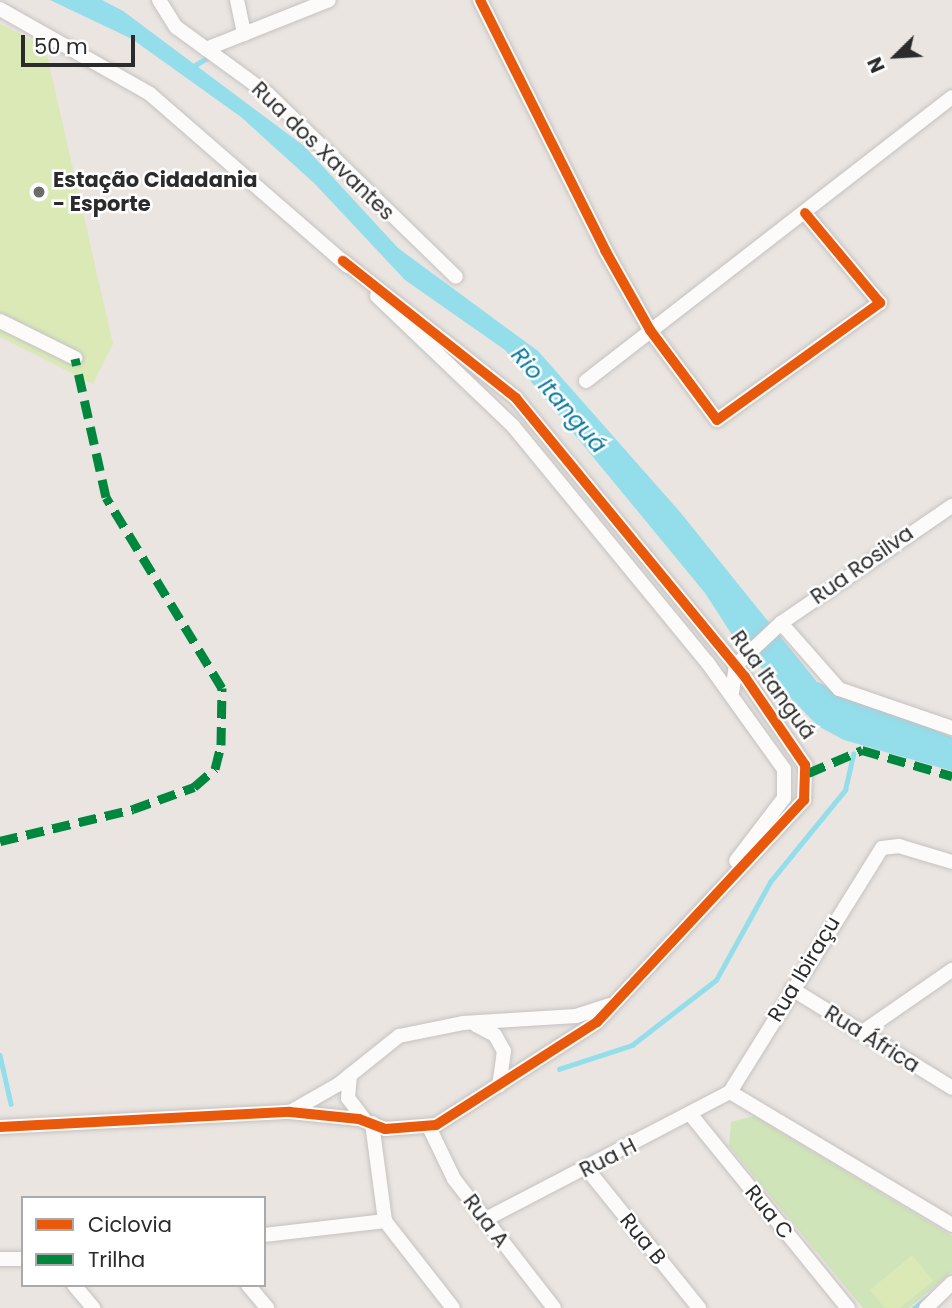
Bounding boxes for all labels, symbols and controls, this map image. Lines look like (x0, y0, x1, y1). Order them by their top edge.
scale bar (24, 21, 138, 65)
north arrow (861, 21, 931, 91)
text: 50 m (34, 32, 88, 61)
text: N (861, 53, 892, 77)
street label: Rua dos Xavantes (246, 76, 400, 226)
place label: Estação Cidadania - Esporte (53, 167, 257, 217)
marker: Estação Cidadania - Esporte (31, 184, 47, 200)
water label: Rio Itanguá (506, 341, 612, 459)
street label: Rua Rosilva (806, 520, 918, 610)
street label: Rua Itanguá (725, 626, 821, 744)
street label: Rua Ibiraçu (763, 912, 845, 1026)
street label: Rua África (820, 1000, 924, 1078)
street label: Rua H (575, 1133, 641, 1183)
street label: Rua C (740, 1180, 798, 1244)
street label: Rua A (458, 1189, 514, 1253)
legend (21, 1196, 266, 1287)
street label: Rua B (615, 1208, 671, 1270)
text: Ciclovia (88, 1210, 172, 1239)
text: Trilha (88, 1245, 145, 1274)

